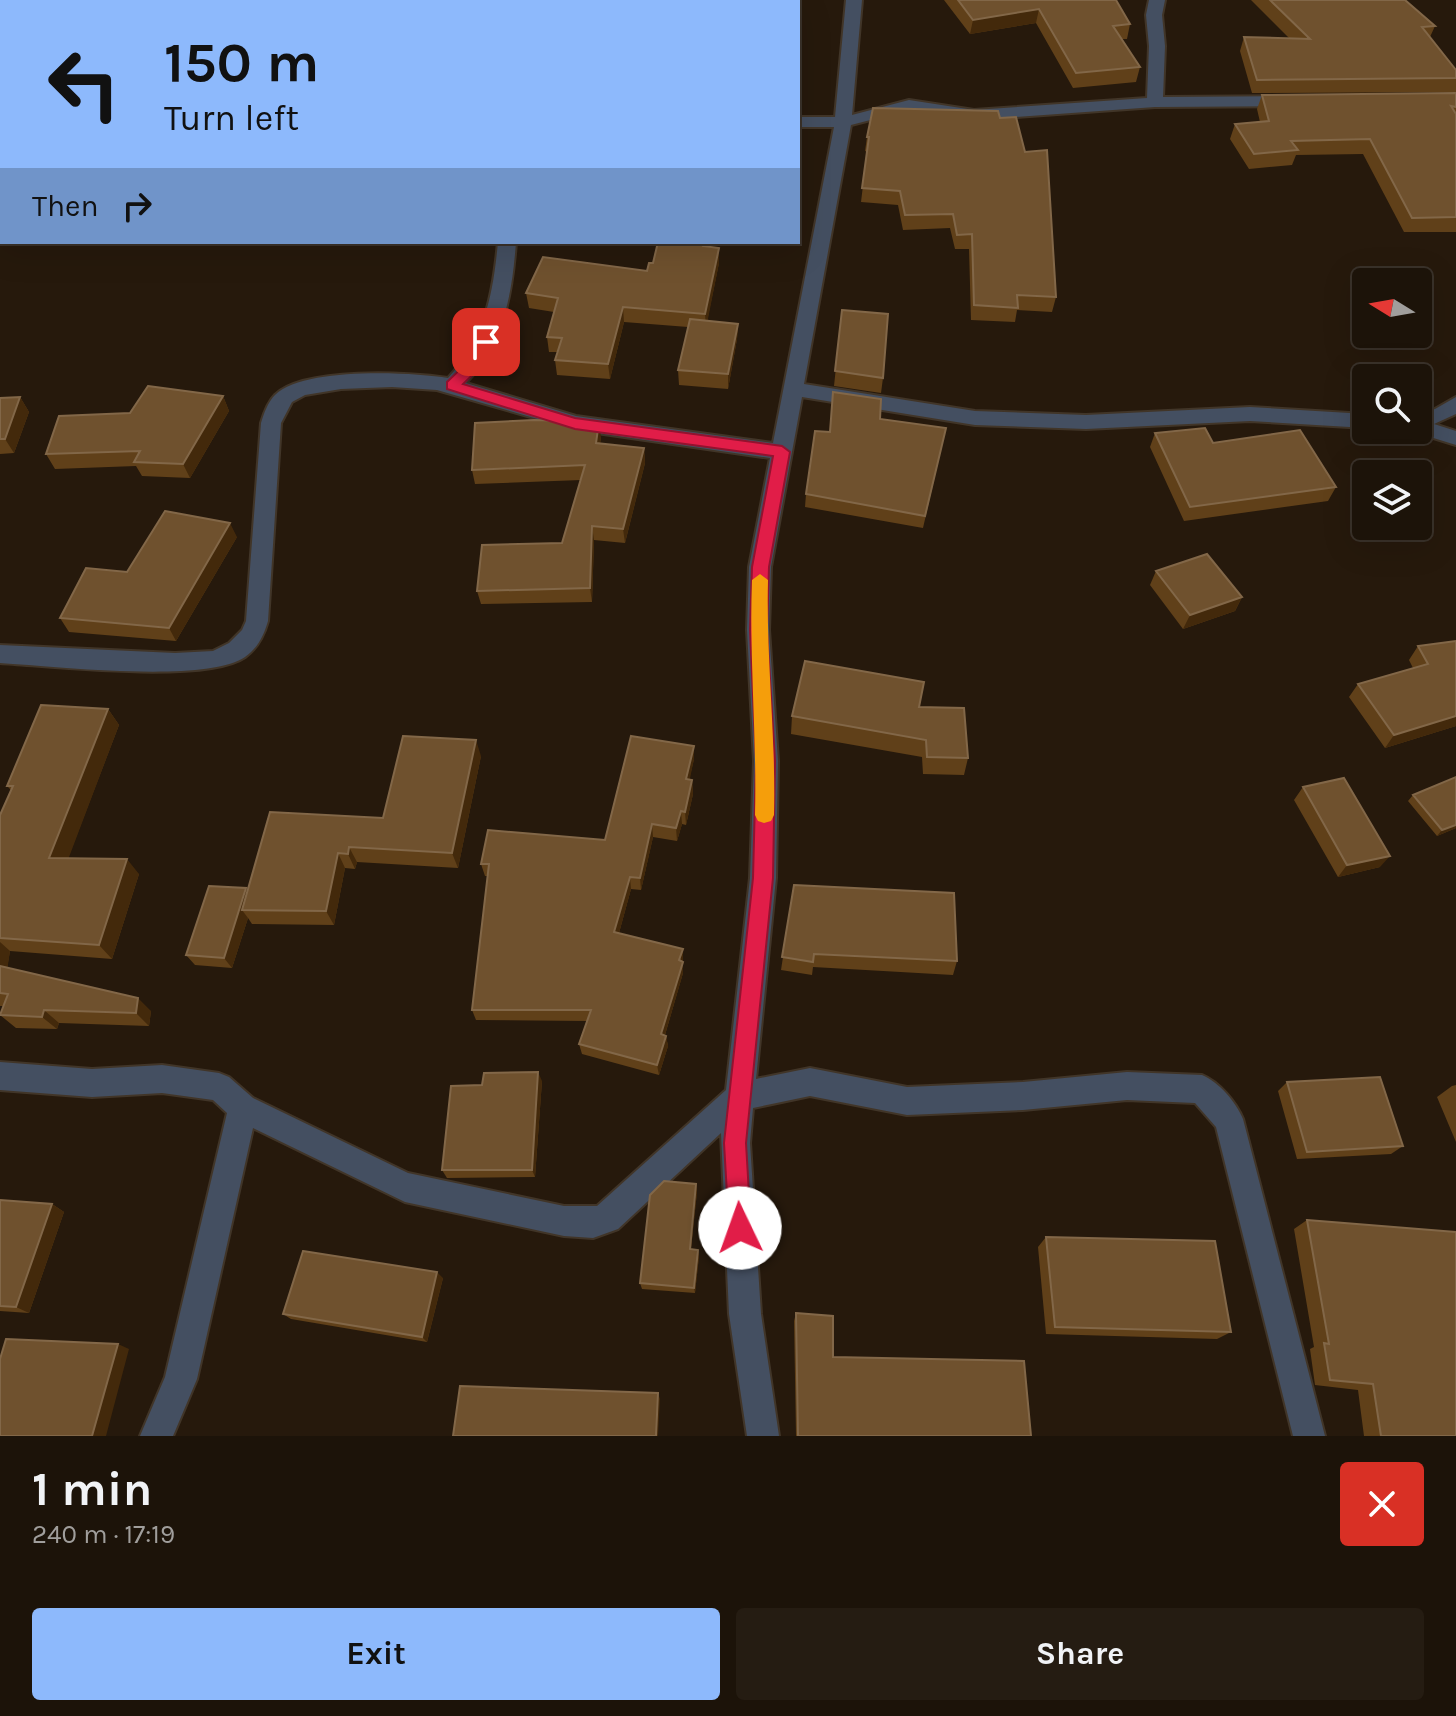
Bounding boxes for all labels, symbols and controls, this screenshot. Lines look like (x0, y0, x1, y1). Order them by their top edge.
text: 150 m (164, 30, 319, 95)
icon: left (32, 32, 136, 136)
text: Turn left (164, 97, 299, 139)
icon: right (115, 184, 159, 228)
text: Then (32, 188, 99, 224)
north arrow (1352, 268, 1432, 348)
map controls (1352, 268, 1432, 540)
pin (452, 308, 520, 376)
icon: arrive (464, 320, 508, 364)
button: search (1352, 364, 1432, 444)
button: layers (1352, 460, 1432, 540)
position arrow (698, 1186, 782, 1270)
text: 1 min (32, 1461, 152, 1517)
button: close (1340, 1462, 1424, 1546)
text: 240 m · 17:19 (32, 1519, 175, 1550)
button: Exit (32, 1608, 720, 1700)
button: Share (736, 1608, 1424, 1700)

